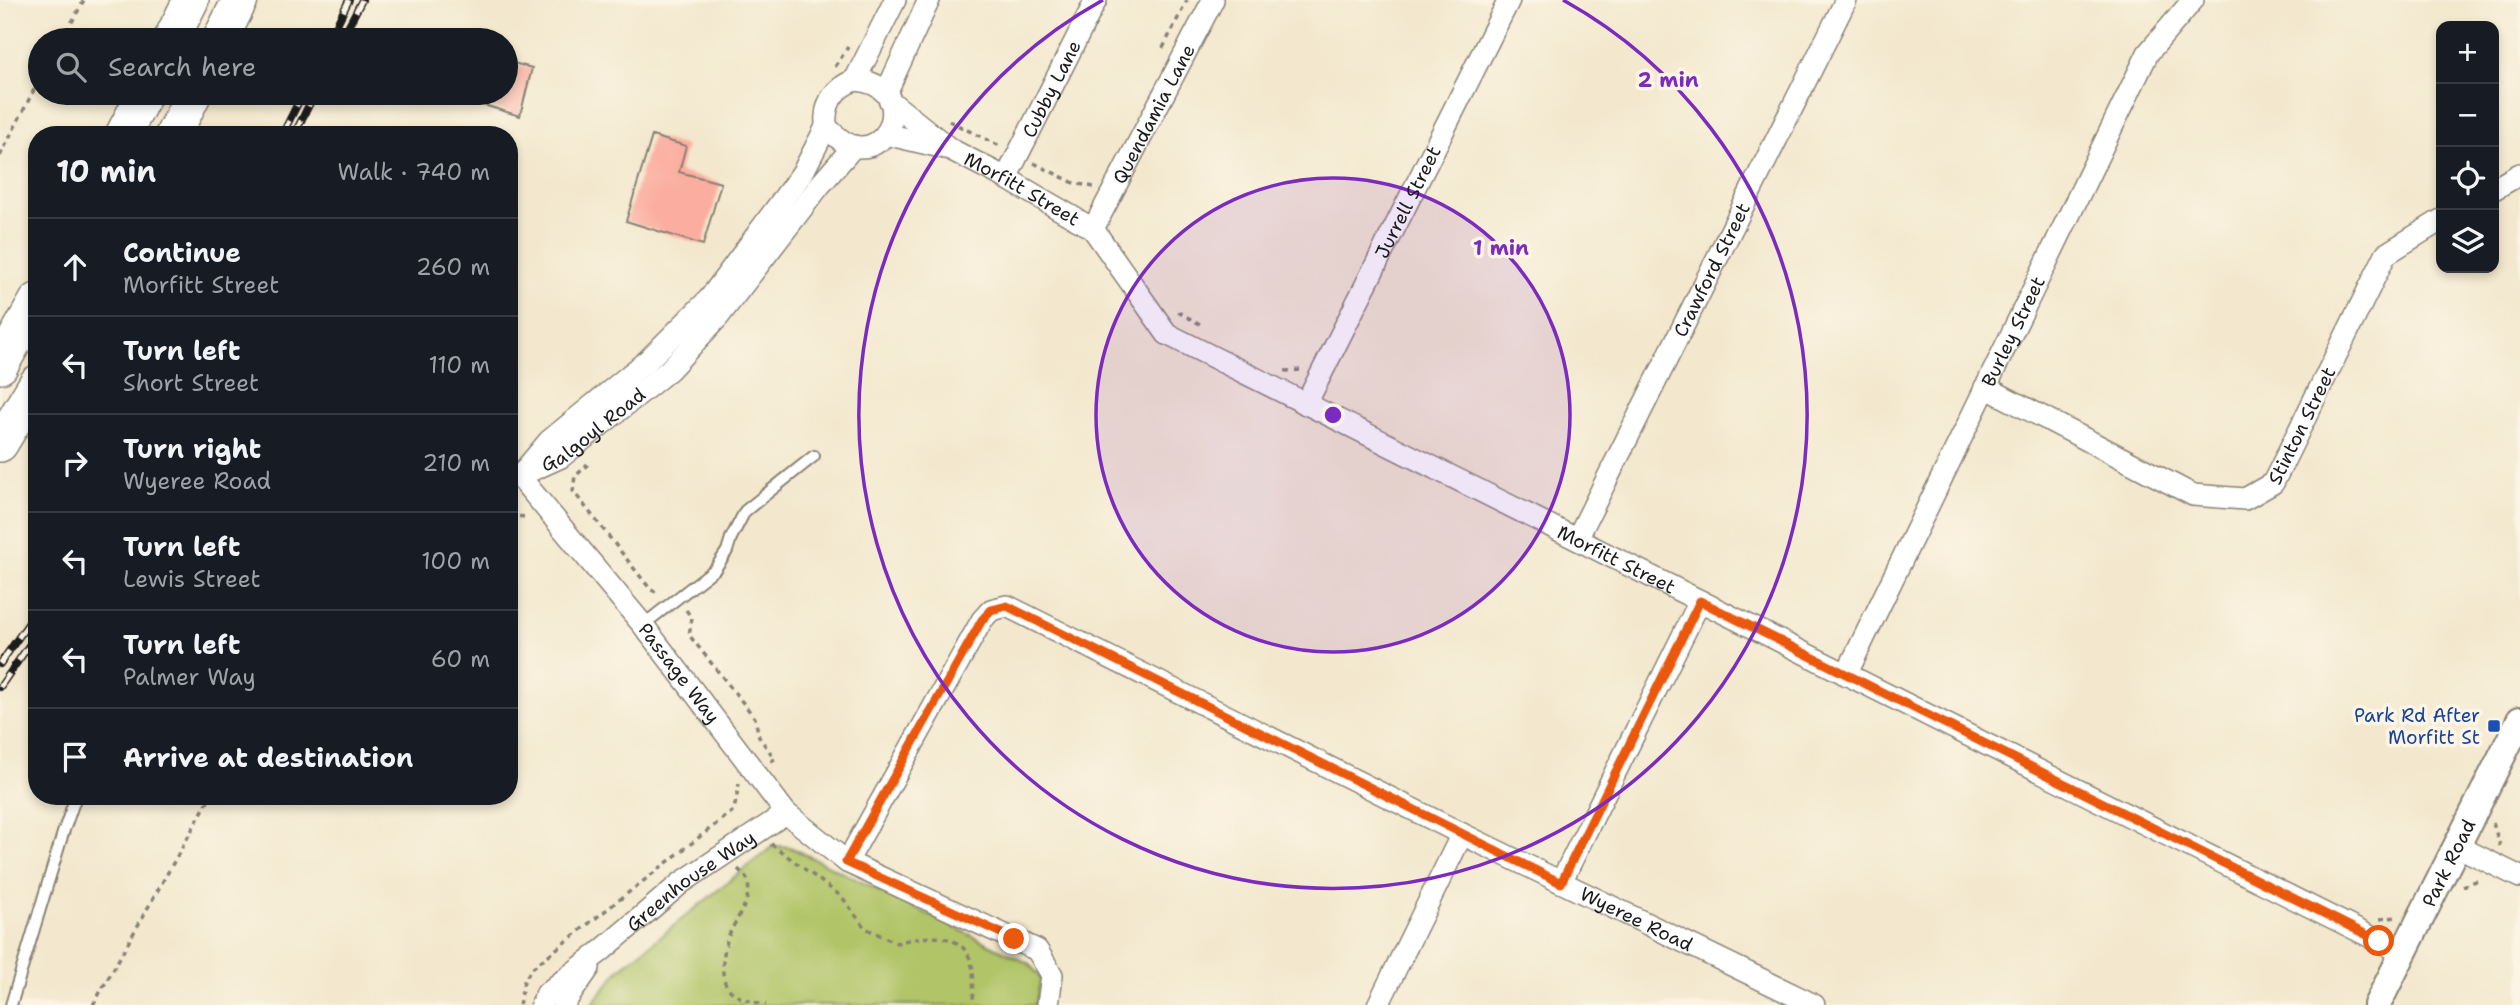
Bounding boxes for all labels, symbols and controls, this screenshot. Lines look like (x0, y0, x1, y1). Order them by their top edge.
map controls (2436, 21, 2499, 273)
button: + (2436, 21, 2499, 84)
search box (28, 28, 518, 105)
street label: Cubby Lane (1016, 36, 1086, 142)
street label: Quendamia Lane (1106, 40, 1200, 188)
icon: search (52, 48, 90, 86)
text: Search here (108, 49, 257, 84)
text: 2 min (1637, 66, 1699, 94)
button: − (2436, 84, 2499, 147)
street label: Jurrell Street (1369, 142, 1446, 263)
street label: Morfitt Street (960, 146, 1085, 231)
button: locate (2436, 147, 2499, 210)
text: 10 min (56, 151, 156, 192)
text: Walk · 740 m (338, 157, 490, 187)
street label: Crawford Street (1667, 198, 1755, 341)
button: layers (2436, 210, 2499, 273)
text: 1 min (1473, 234, 1529, 262)
text: Continue (123, 235, 241, 270)
icon: ahead (56, 248, 94, 286)
text: 260 m (416, 252, 490, 282)
text: Morfitt Street (123, 270, 279, 300)
street label: Burley Street (1975, 272, 2050, 391)
text: Turn left (123, 333, 240, 368)
icon: left (56, 346, 94, 384)
text: 110 m (428, 350, 490, 380)
street label: Stinton Street (2262, 362, 2341, 488)
text: Short Street (123, 368, 259, 398)
street label: Galgoyl Road (537, 382, 650, 477)
centre of rings (1321, 403, 1345, 427)
text: Turn right (123, 431, 261, 466)
icon: right (56, 444, 94, 482)
text: 210 m (422, 448, 490, 478)
text: Wyeree Road (123, 466, 271, 496)
street label: Morfitt Street (1553, 519, 1680, 599)
text: Turn left (123, 529, 240, 564)
icon: left (56, 542, 94, 580)
text: 100 m (421, 546, 490, 576)
text: Lewis Street (123, 564, 261, 594)
street label: Passage Way (633, 617, 726, 728)
text: Turn left (123, 627, 240, 662)
icon: left (56, 640, 94, 678)
text: 60 m (431, 644, 490, 674)
text: Palmer Way (123, 662, 256, 692)
place label: Park Rd After Morfitt St (2354, 703, 2480, 750)
marker: Park Rd After Morfitt St (2486, 718, 2502, 734)
icon: arrive (56, 738, 94, 776)
text: Arrive at destination (123, 740, 413, 775)
street label: Park Road (2416, 815, 2481, 911)
street label: Greenhouse Way (621, 824, 760, 937)
street label: Wyeree Road (1576, 881, 1697, 957)
route end (998, 923, 1029, 954)
route start (2363, 925, 2394, 956)

